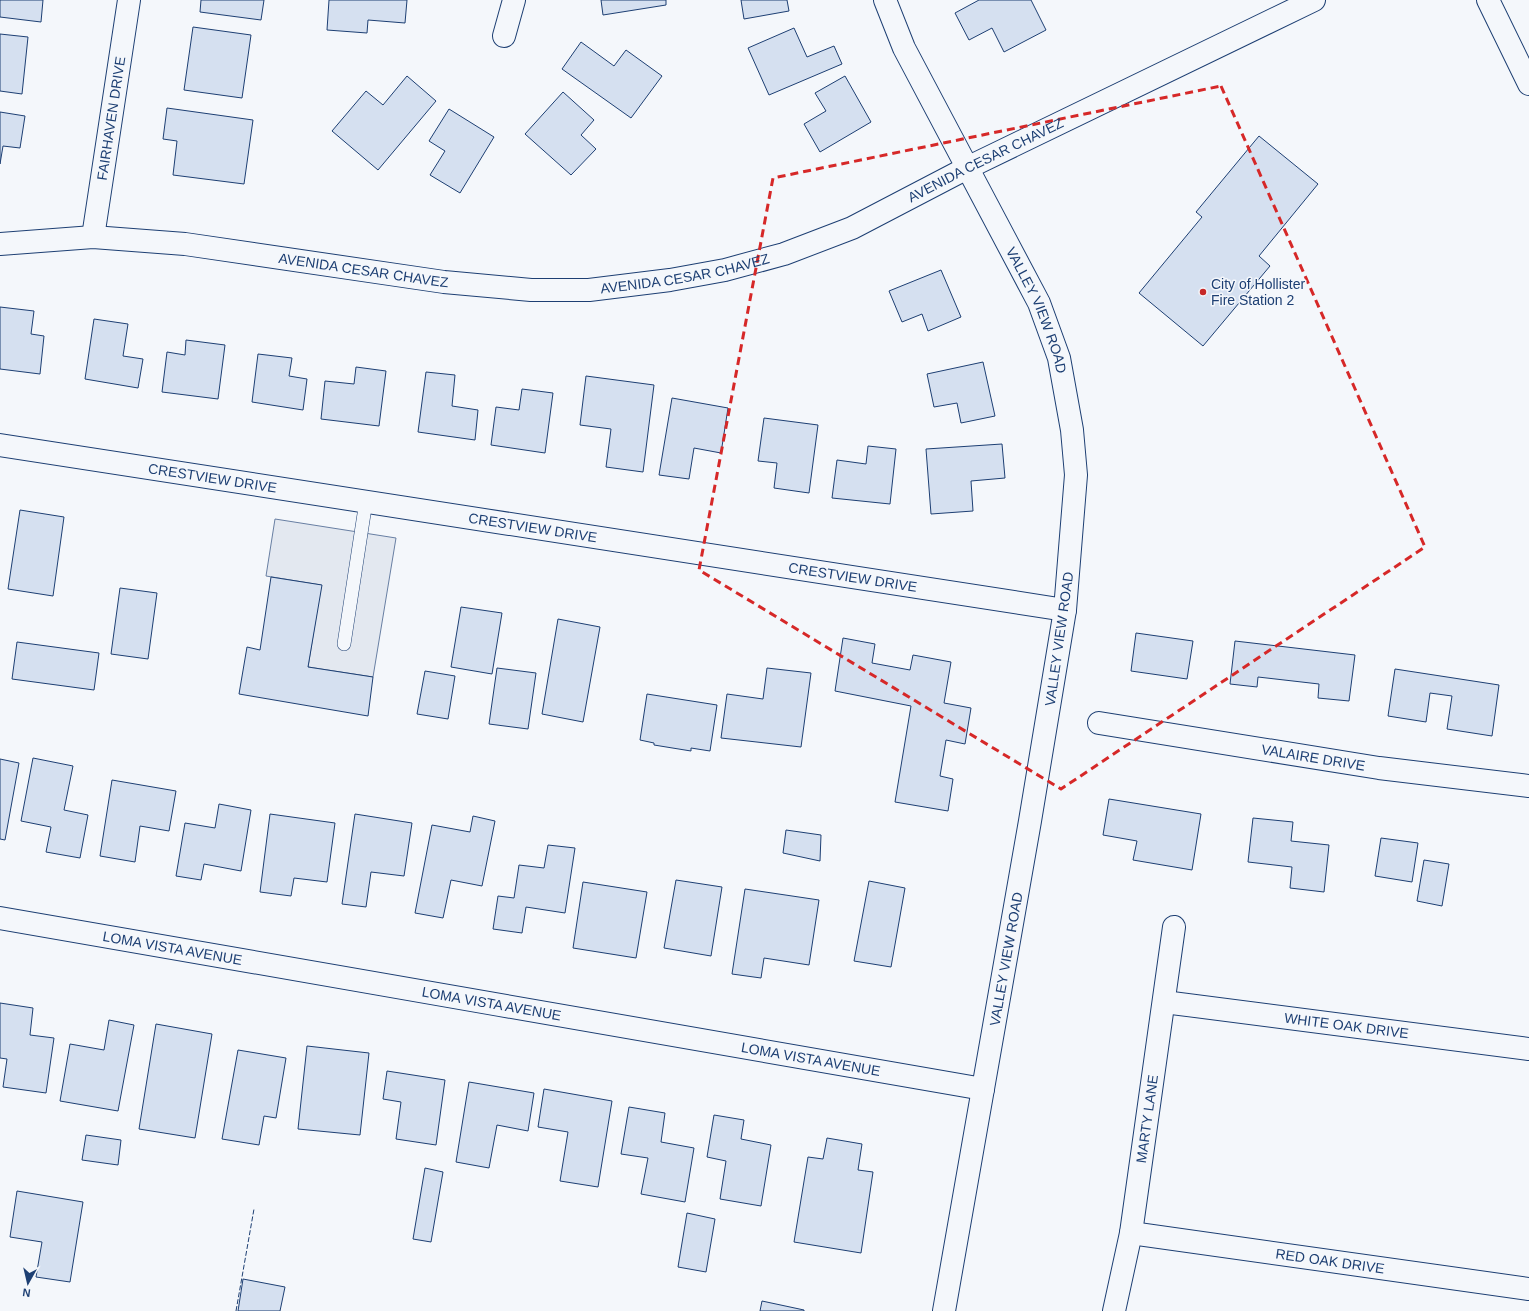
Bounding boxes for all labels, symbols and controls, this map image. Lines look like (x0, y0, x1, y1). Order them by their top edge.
street label: FAIRHAVEN DRIVE (94, 55, 128, 181)
street label: AVENIDA CESAR CHAVEZ (905, 114, 1066, 205)
street label: VALLEY VIEW ROAD (1003, 244, 1070, 374)
street label: AVENIDA CESAR CHAVEZ (278, 250, 450, 290)
street label: AVENIDA CESAR CHAVEZ (599, 250, 772, 297)
place label: City of Hollister Fire Station 2 (1211, 276, 1305, 308)
marker: City of Hollister Fire Station 2 (1198, 287, 1208, 297)
street label: CRESTVIEW DRIVE (147, 460, 278, 496)
street label: CRESTVIEW DRIVE (467, 510, 598, 545)
street label: CRESTVIEW DRIVE (787, 559, 918, 595)
street label: VALLEY VIEW ROAD (1042, 571, 1076, 707)
street label: VALAIRE DRIVE (1260, 741, 1366, 774)
street label: VALLEY VIEW ROAD (986, 891, 1026, 1027)
street label: LOMA VISTA AVENUE (101, 928, 243, 968)
street label: LOMA VISTA AVENUE (421, 984, 563, 1024)
street label: WHITE OAK DRIVE (1283, 1010, 1410, 1041)
street label: LOMA VISTA AVENUE (740, 1039, 882, 1079)
street label: MARTY LANE (1133, 1074, 1161, 1164)
street label: RED OAK DRIVE (1275, 1245, 1386, 1277)
north arrow (8, 1263, 48, 1303)
text: N (22, 1286, 31, 1299)

